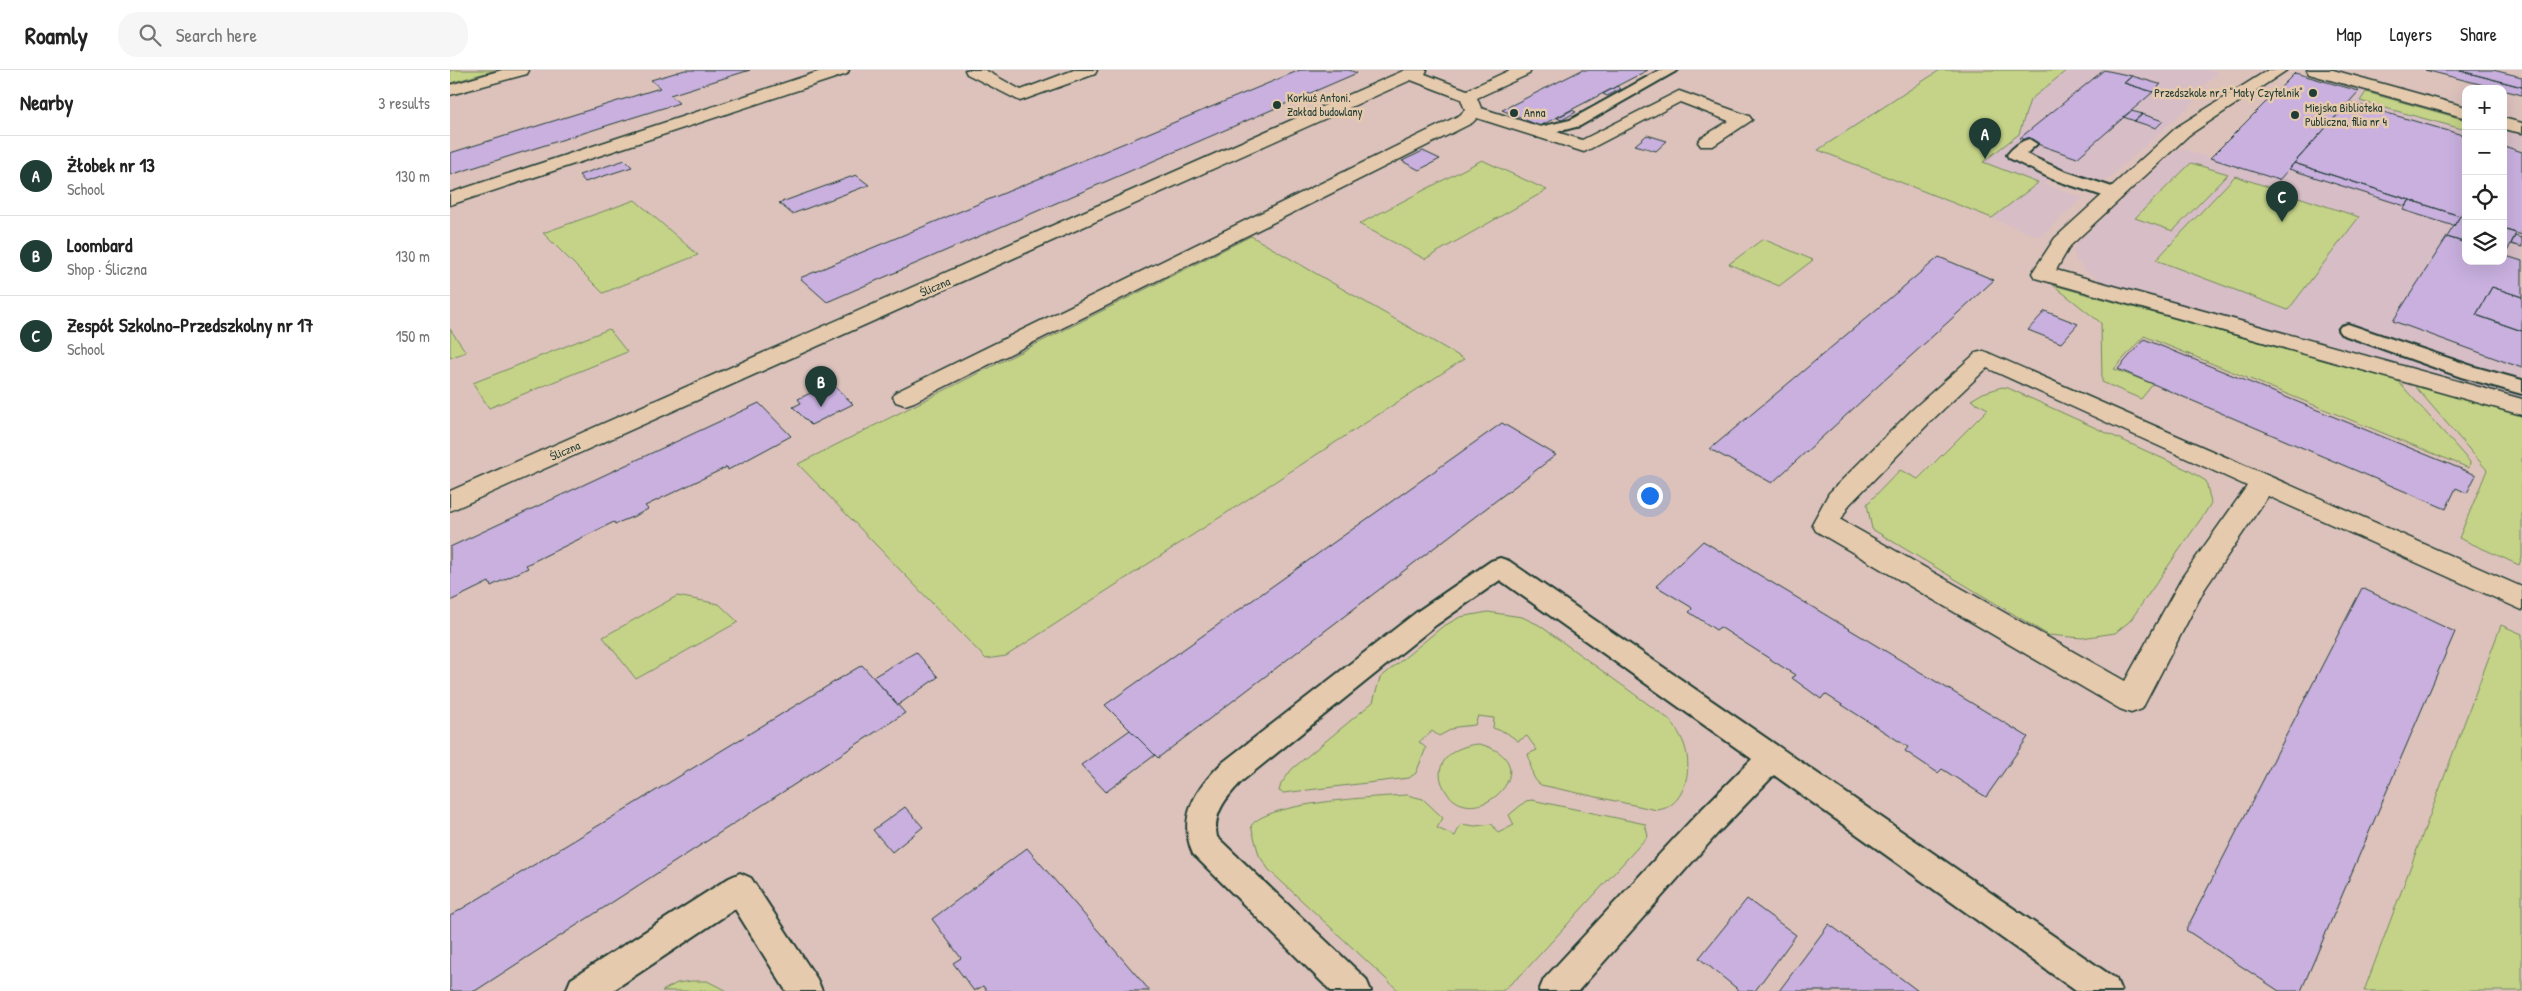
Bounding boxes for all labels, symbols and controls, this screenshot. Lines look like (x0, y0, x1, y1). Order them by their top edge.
search box (118, 12, 468, 57)
text: Roamly (25, 19, 88, 51)
icon: search (136, 21, 164, 49)
text: Search here (176, 22, 257, 48)
text: Map (2336, 22, 2362, 47)
text: Layers (2390, 22, 2432, 47)
text: Share (2460, 22, 2497, 47)
place label: Przedszkole nr 9 "Mały Czytelnik" (2154, 84, 2303, 101)
map controls (2462, 85, 2507, 265)
button: + (2462, 85, 2507, 130)
marker: Przedszkole nr 9 "Mały Czytelnik" (2307, 87, 2319, 99)
text: Nearby (20, 88, 73, 117)
place label: Korkuś Antoni. Zakład budowlany (1287, 89, 1363, 120)
text: 3 results (378, 92, 430, 114)
marker: Korkuś Antoni. Zakład budowlany (1271, 99, 1283, 111)
place label: Miejska Biblioteka Publiczna, filia nr 4 (2305, 99, 2387, 130)
place label: Anna (1524, 104, 1546, 121)
marker: Anna (1508, 107, 1520, 119)
marker: Miejska Biblioteka Publiczna, filia nr 4 (2289, 109, 2301, 121)
pin: A (1969, 118, 2001, 159)
button: − (2462, 130, 2507, 175)
text: Żłobek nr 13 (67, 152, 155, 178)
text: A (32, 165, 40, 187)
text: 130 m (395, 165, 430, 187)
button: locate (2462, 175, 2507, 220)
text: School (67, 178, 104, 200)
pin: C (2266, 181, 2298, 222)
button: layers (2462, 220, 2507, 265)
text: Loombard (67, 232, 132, 258)
text: B (32, 245, 40, 267)
text: 130 m (395, 245, 430, 267)
text: Shop · Śliczna (67, 258, 147, 280)
street label: Śliczna (917, 272, 953, 301)
text: Zespół Szkolno-Przedszkolny nr 17 (67, 312, 313, 338)
text: C (32, 325, 40, 347)
text: 150 m (396, 325, 430, 347)
text: School (67, 338, 104, 360)
pin: B (805, 366, 837, 407)
street label: Śliczna (547, 436, 583, 465)
your location (1637, 483, 1663, 509)

